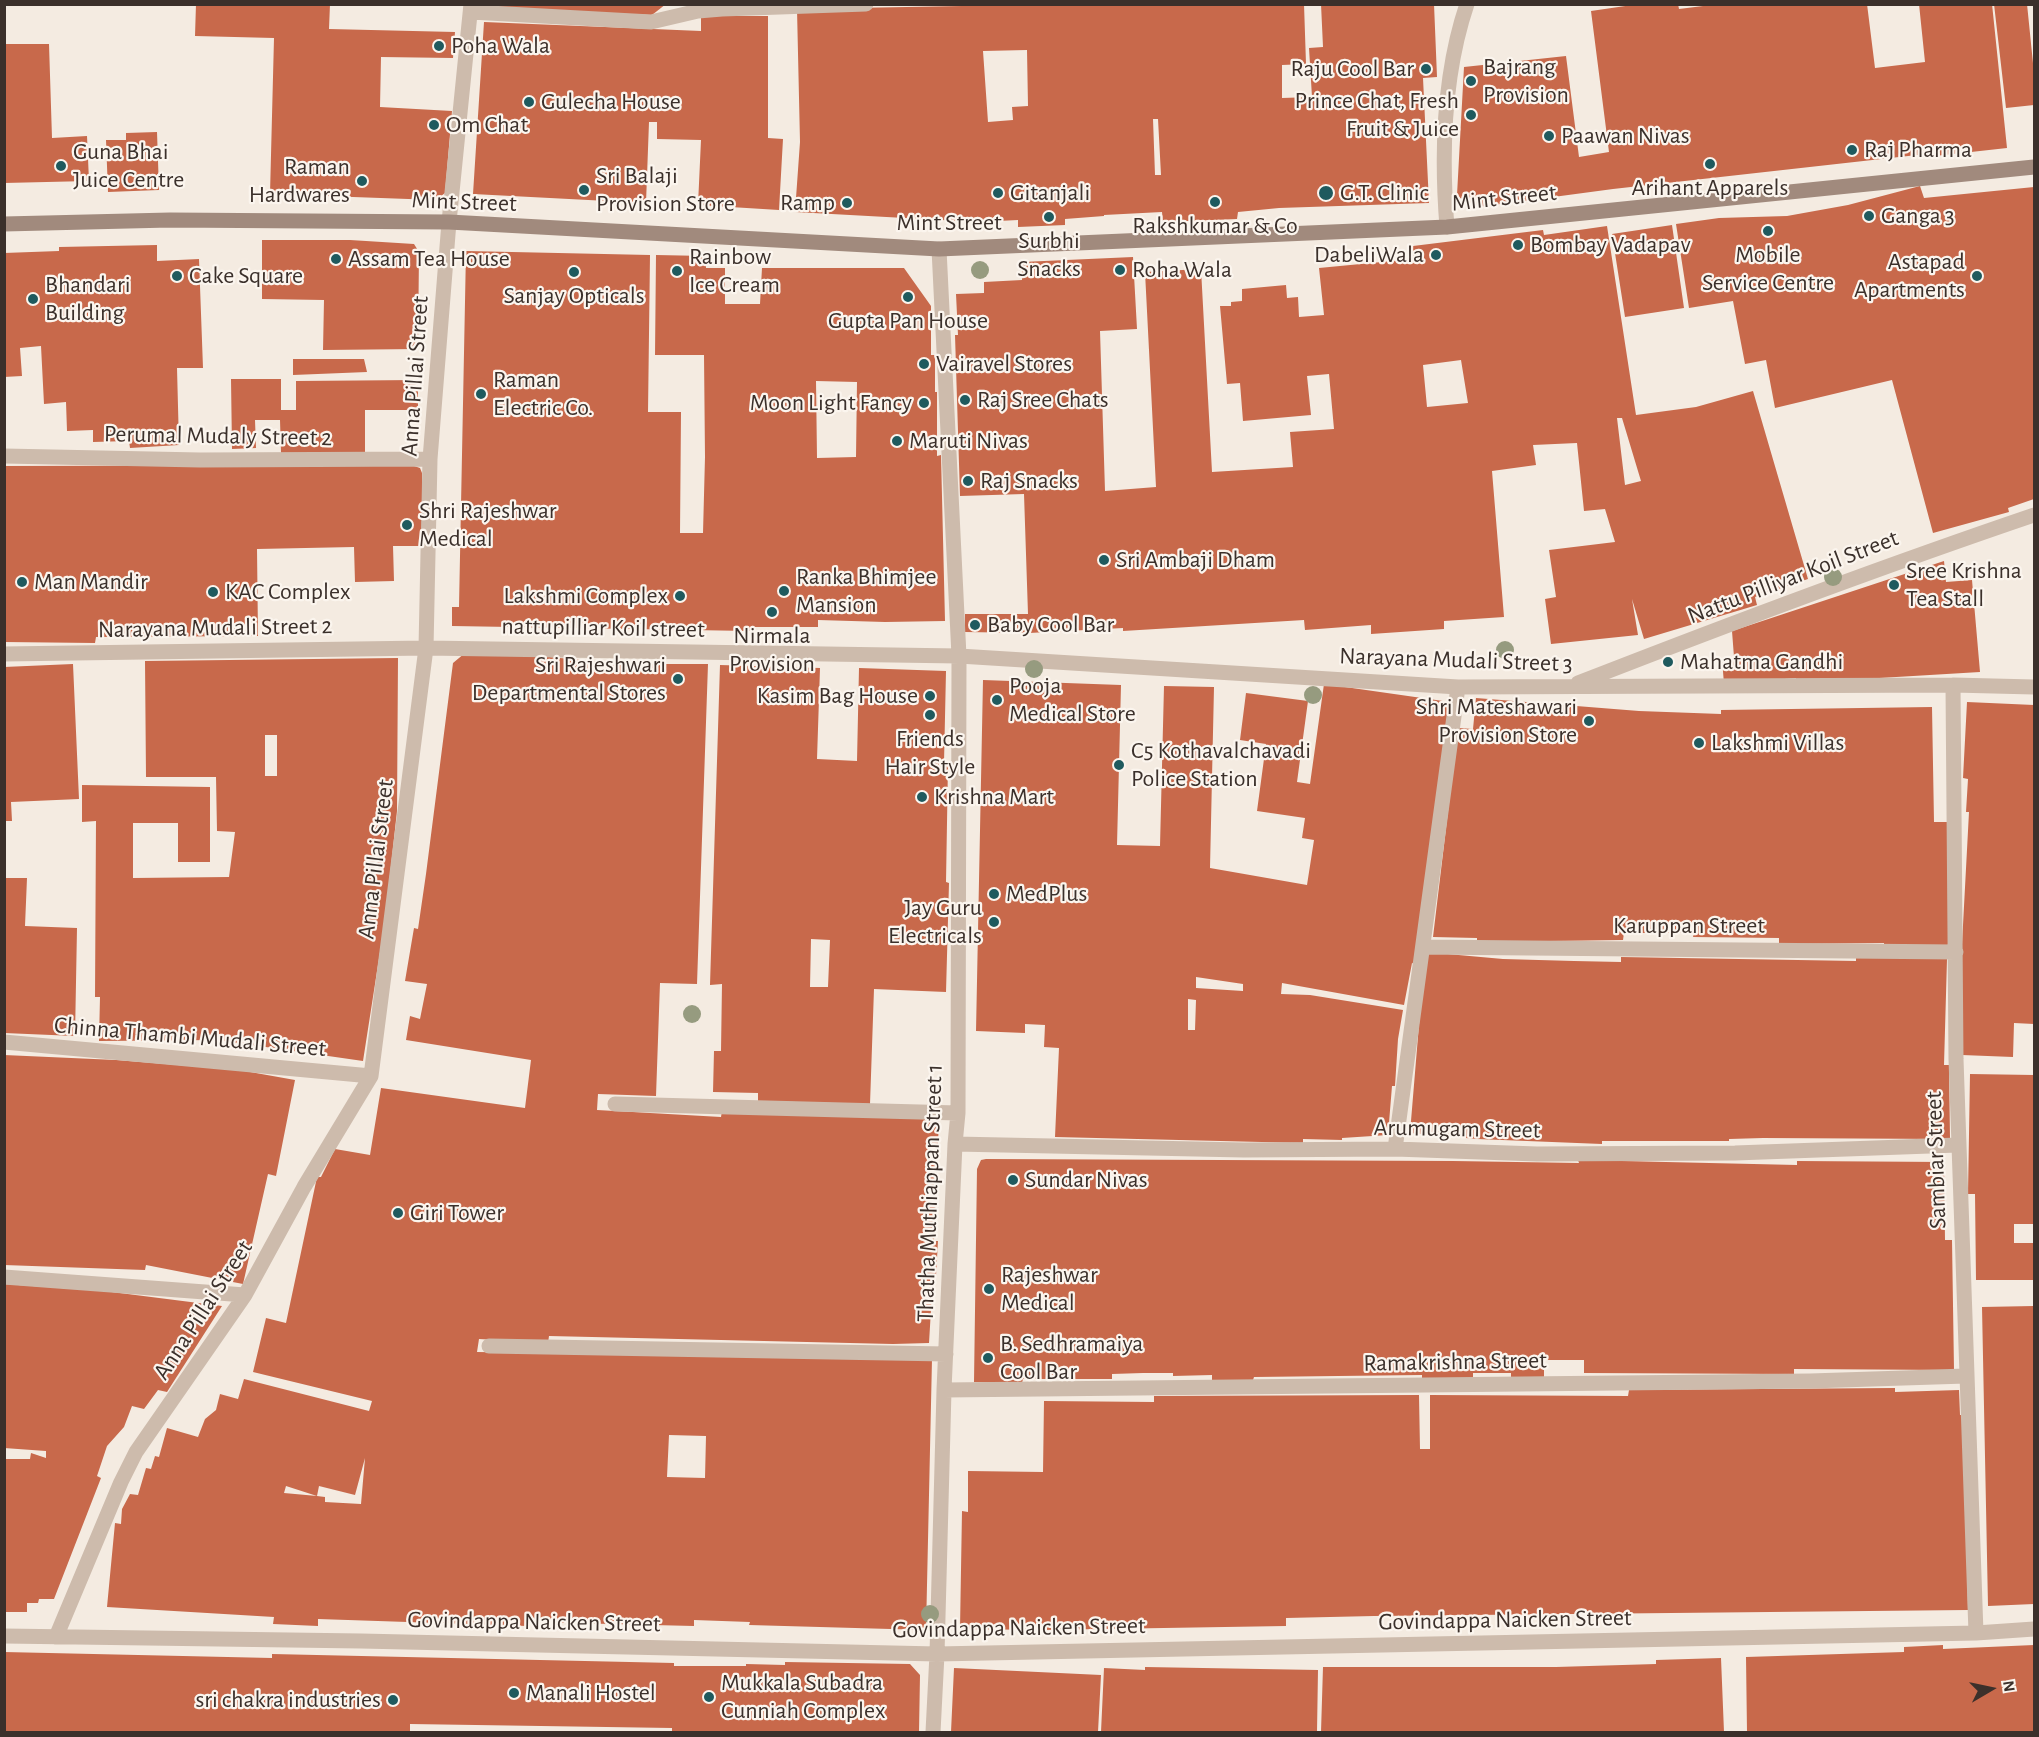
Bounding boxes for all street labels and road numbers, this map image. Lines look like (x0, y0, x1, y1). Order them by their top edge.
street label: Mint Street (1450, 178, 1558, 218)
street label: Mint Street (411, 186, 517, 218)
street label: Mint Street (896, 209, 1002, 237)
street label: Anna Pillai Street (395, 295, 435, 457)
street label: Perumal Mudaly Street 2 (104, 420, 332, 452)
street label: Nattu Pilliyar Koil Street (1684, 524, 1902, 630)
street label: Narayana Mudali Street 2 (98, 612, 332, 644)
street label: nattupilliar Koil street (501, 612, 705, 644)
street label: Narayana Mudali Street 3 (1339, 642, 1573, 678)
street label: Anna Pillai Street (352, 777, 400, 941)
street label: Karuppan Street (1613, 912, 1765, 940)
street label: Chinna Thambi Mudali Street (53, 1011, 327, 1063)
street label: Thatha Muthiappan Street 1 (911, 1063, 949, 1323)
street label: Sambiar Street (1919, 1090, 1953, 1230)
street label: Arumugam Street (1373, 1113, 1541, 1145)
street label: Anna Pillai Street (147, 1235, 259, 1385)
street label: Ramakrishna Street (1363, 1346, 1547, 1378)
street label: Govindappa Naicken Street (1378, 1603, 1632, 1637)
street label: Govindappa Naicken Street (407, 1605, 661, 1639)
street label: Govindappa Naicken Street (892, 1611, 1146, 1645)

